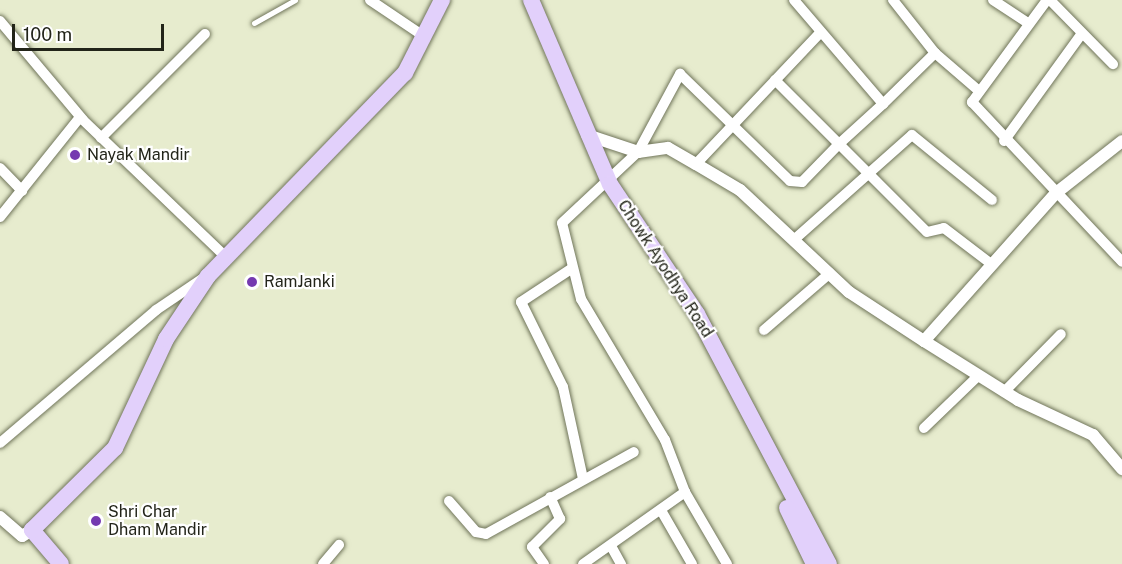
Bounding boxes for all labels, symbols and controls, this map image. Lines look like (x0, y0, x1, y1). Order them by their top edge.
scale bar (15, 12, 166, 50)
text: 100 m (23, 24, 72, 45)
place label: Nayak Mandir (87, 145, 190, 165)
marker: Nayak Mandir (68, 148, 82, 162)
street label: Chowk Ayodhya Road (613, 197, 717, 341)
place label: RamJanki (264, 272, 335, 292)
marker: RamJanki (245, 275, 259, 289)
place label: Shri Char Dham Mandir (108, 502, 207, 540)
marker: Shri Char Dham Mandir (89, 514, 103, 528)

